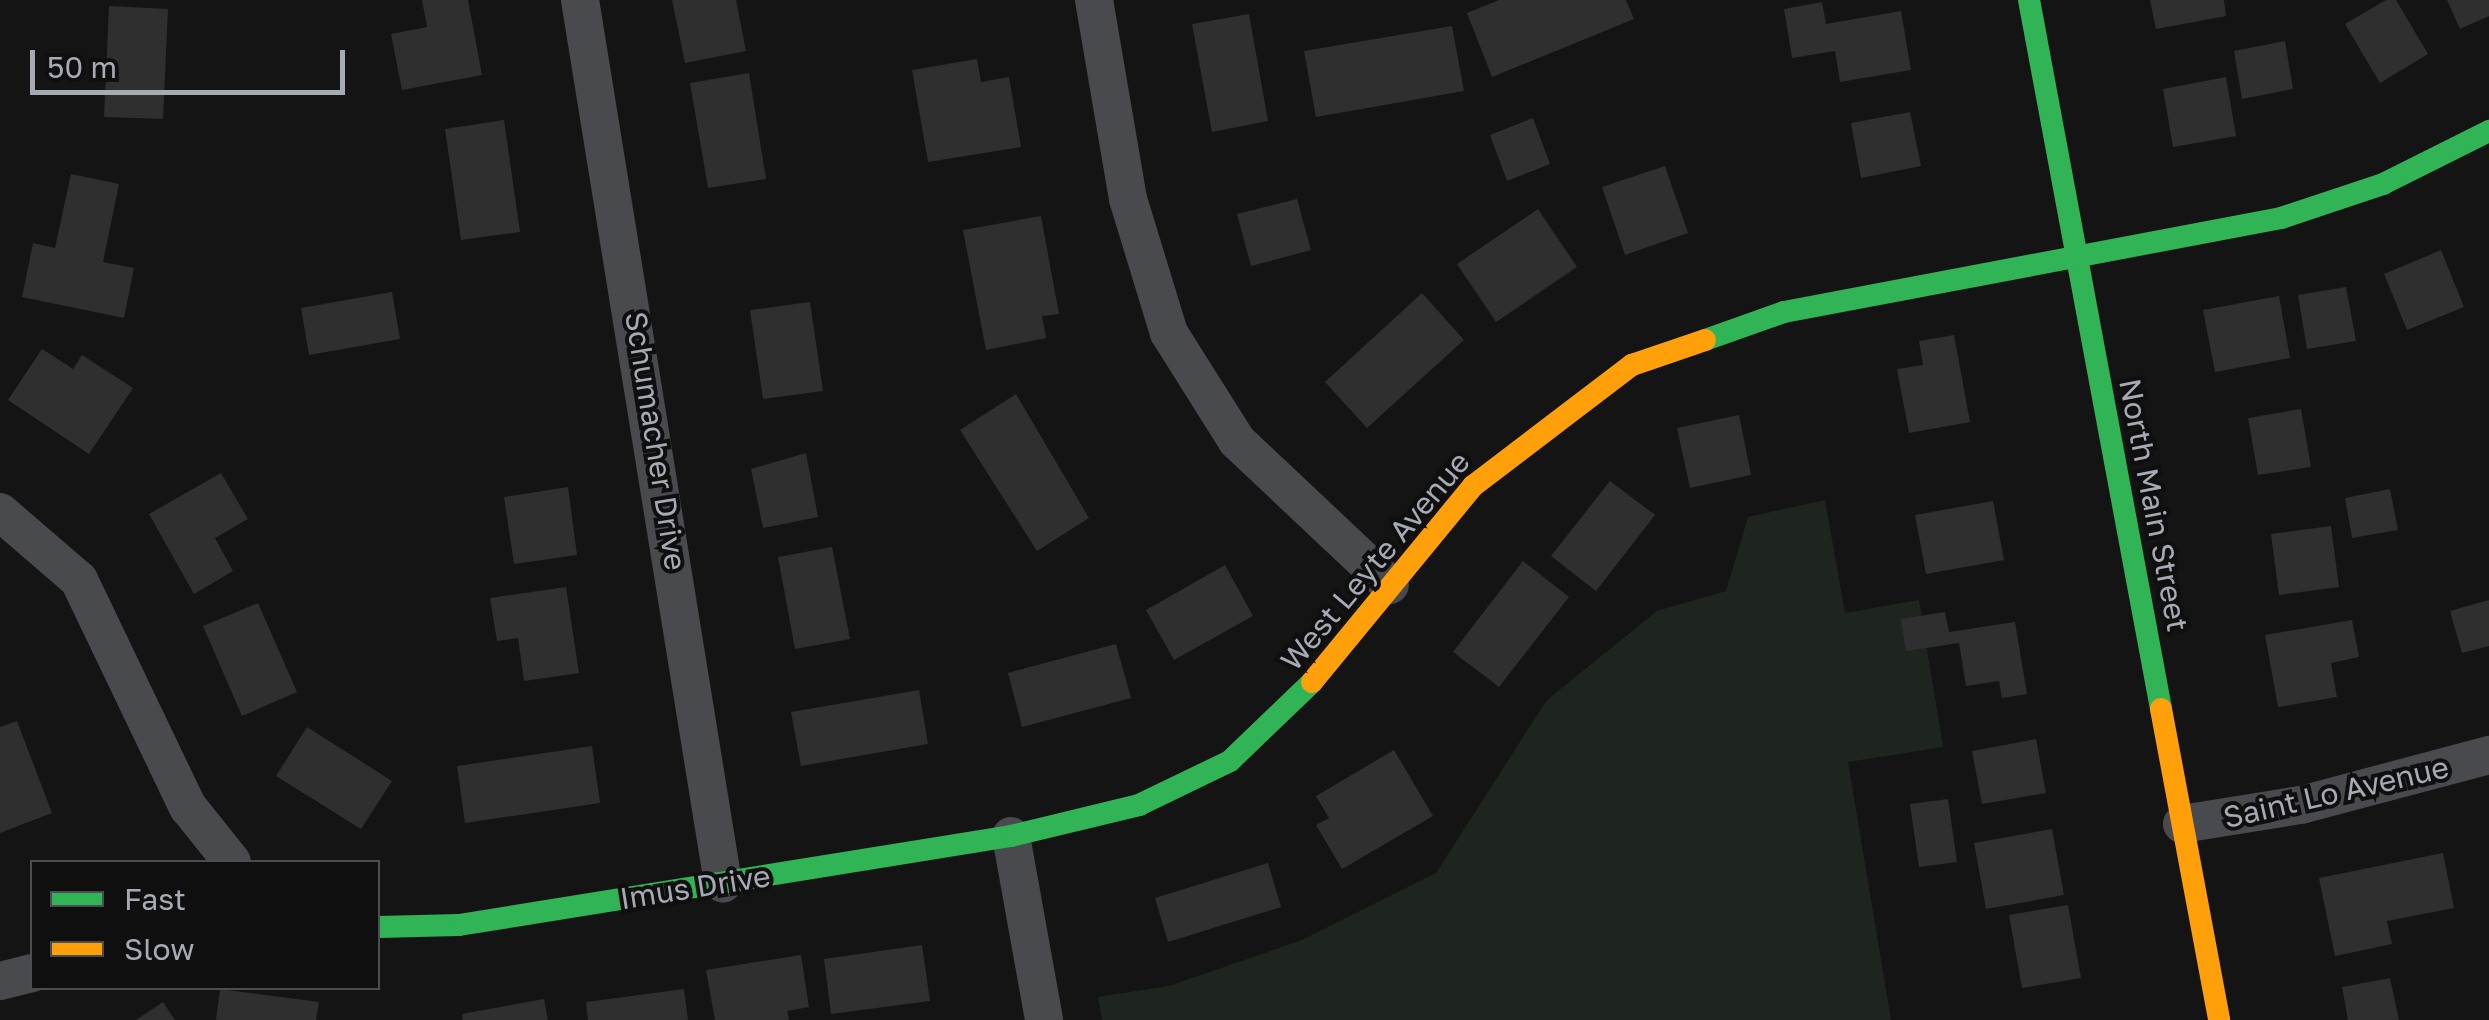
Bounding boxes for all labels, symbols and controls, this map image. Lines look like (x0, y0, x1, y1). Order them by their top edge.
scale bar (35, 30, 350, 92)
text: 50 m (47, 49, 117, 85)
street label: Schumacher Drive (618, 309, 694, 573)
street label: North Main Street (2112, 376, 2196, 634)
street label: West Leyte Avenue (1273, 444, 1477, 678)
street label: Saint Lo Avenue (2220, 749, 2452, 835)
street label: Imus Drive (617, 857, 773, 917)
legend (30, 860, 380, 990)
text: Fast (124, 881, 186, 917)
text: Slow (124, 931, 195, 967)

